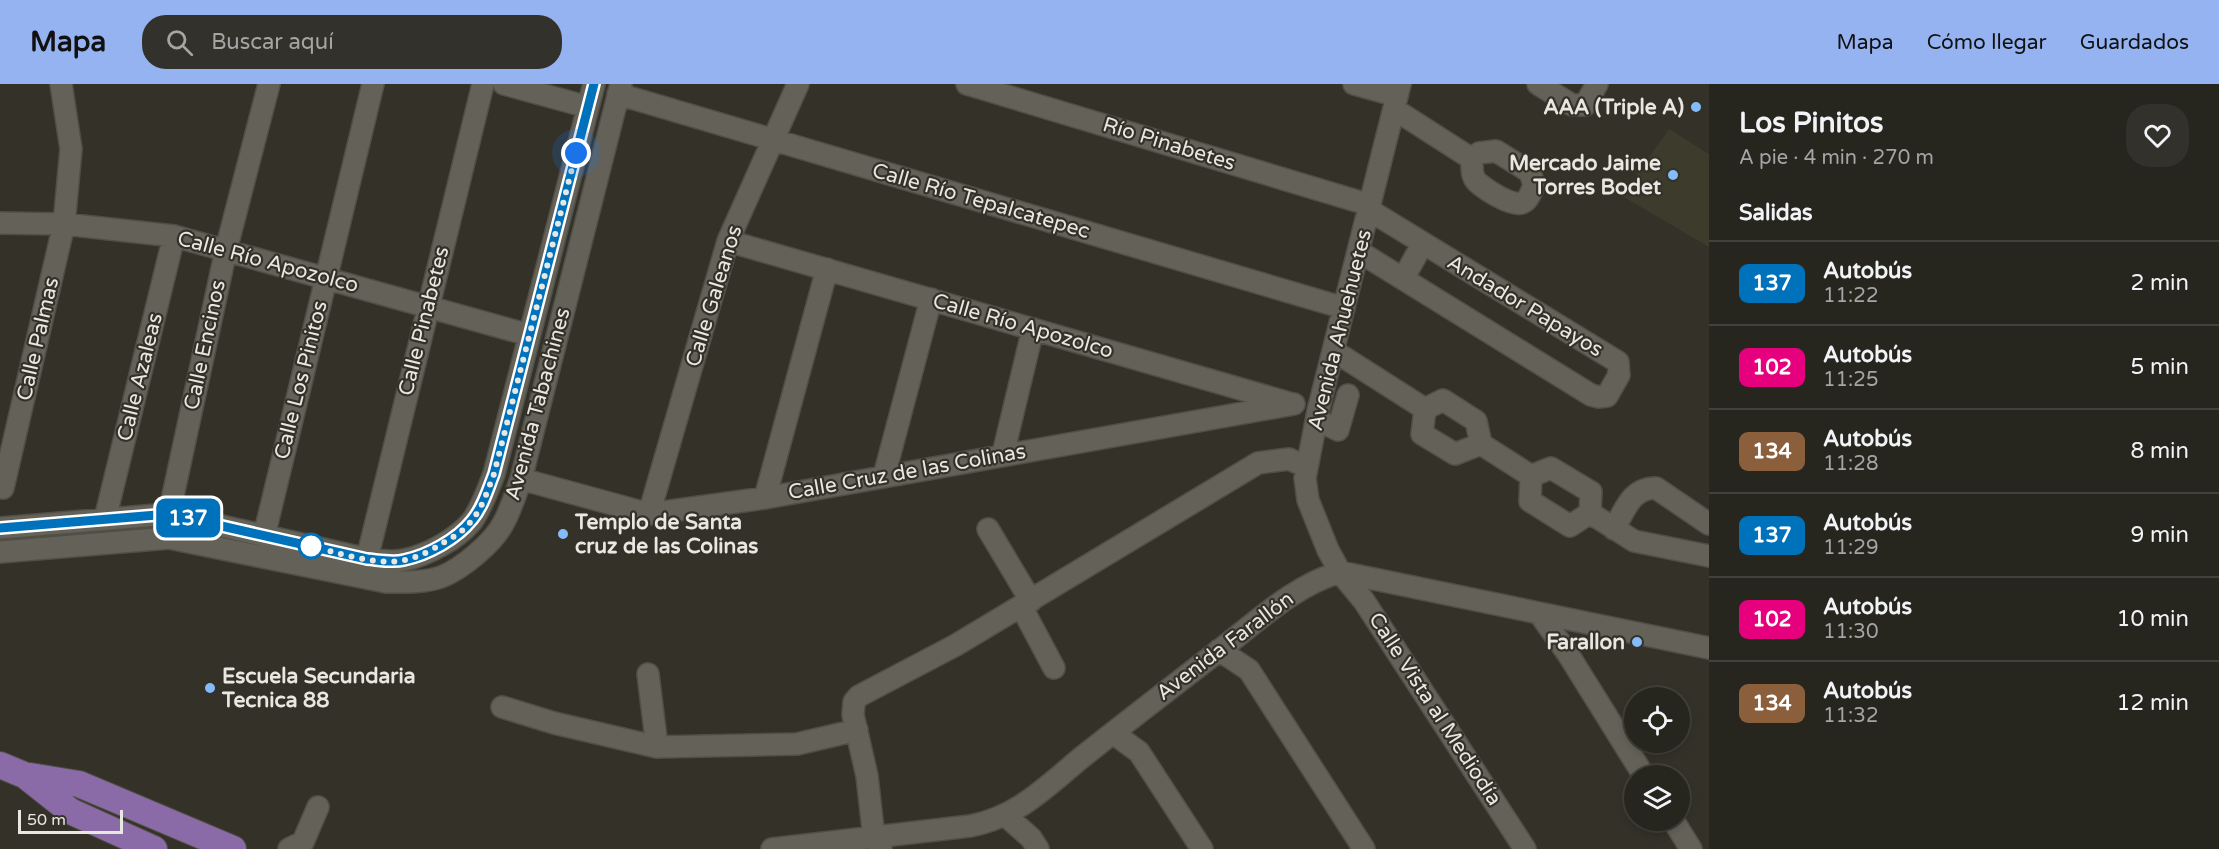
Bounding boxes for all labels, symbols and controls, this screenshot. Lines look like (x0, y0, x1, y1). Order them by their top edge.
search box (142, 15, 562, 69)
text: Mapa (30, 25, 106, 59)
icon: search (163, 26, 196, 59)
text: Buscar aquí (211, 29, 334, 55)
text: Mapa (1836, 30, 1894, 55)
text: Cómo llegar (1927, 30, 2047, 55)
text: Guardados (2080, 30, 2189, 55)
place label: AAA (Triple A) (1543, 95, 1684, 120)
marker: AAA (Triple A) (1689, 100, 1703, 114)
button: heart (2126, 104, 2189, 167)
text: Los Pinitos (1739, 106, 1883, 140)
street label: Río Pinabetes (1100, 112, 1238, 176)
your location (561, 138, 591, 168)
text: A pie · 4 min · 270 m (1739, 146, 1934, 170)
place label: Mercado Jaime Torres Bodet (1509, 151, 1661, 200)
street label: Calle Río Tepalcatepec (869, 158, 1093, 244)
marker: Mercado Jaime Torres Bodet (1666, 168, 1680, 182)
text: Salidas (1739, 200, 1813, 226)
street label: Calle Galeanos (681, 222, 747, 370)
street label: Calle Río Apozolco (175, 226, 361, 298)
street label: Avenida Ahuehuetes (1303, 227, 1377, 433)
street label: Calle Pinabetes (393, 244, 455, 398)
street label: Andador Papayos (1443, 250, 1607, 362)
text: Autobús (1823, 258, 1912, 284)
text: 2 min (2130, 270, 2189, 296)
text: 137 (1752, 271, 1792, 296)
street label: Calle Palmas (12, 275, 64, 403)
street label: Calle Encinos (179, 278, 231, 412)
text: 11:22 (1823, 284, 1878, 308)
street label: Calle Río Apozolco (930, 288, 1116, 364)
street label: Calle Los Pinitos (269, 298, 333, 462)
street label: Avenida Tabachines (500, 305, 576, 503)
street label: Calle Azaleas (112, 310, 168, 444)
text: Autobús (1823, 342, 1912, 368)
text: 5 min (2130, 354, 2189, 380)
text: 102 (1752, 355, 1792, 380)
text: 11:25 (1823, 368, 1878, 392)
text: Autobús (1823, 426, 1912, 452)
text: 8 min (2130, 438, 2189, 464)
street label: Calle Cruz de las Colinas (786, 439, 1028, 505)
text: 134 (1752, 439, 1792, 464)
text: 11:28 (1823, 452, 1878, 476)
line badge: 137 (154, 498, 222, 538)
text: 137 (168, 506, 208, 531)
place label: Templo de Santa cruz de las Colinas (574, 510, 758, 559)
text: Autobús (1823, 510, 1912, 536)
text: 9 min (2130, 522, 2189, 548)
text: 137 (1752, 523, 1792, 548)
marker: Templo de Santa cruz de las Colinas (556, 527, 570, 541)
unlabelled marker (298, 533, 324, 559)
text: 11:29 (1823, 536, 1878, 560)
street label: Avenida Farallón (1152, 586, 1298, 706)
text: Autobús (1823, 594, 1912, 620)
text: 10 min (2117, 606, 2189, 632)
text: 102 (1752, 607, 1792, 632)
street label: Calle Vista al Mediodía (1363, 608, 1507, 810)
text: 11:30 (1823, 620, 1878, 644)
place label: Farallon (1546, 630, 1625, 655)
marker: Farallon (1630, 635, 1644, 649)
place label: Escuela Secundaria Tecnica 88 (221, 664, 415, 713)
text: Autobús (1823, 678, 1912, 704)
marker: Escuela Secundaria Tecnica 88 (203, 681, 217, 695)
map controls (1624, 687, 1690, 831)
button: locate (1624, 687, 1690, 753)
text: 12 min (2117, 690, 2189, 716)
text: 134 (1752, 691, 1792, 716)
text: 11:32 (1823, 704, 1878, 728)
button: layers (1624, 765, 1690, 831)
scale bar (18, 807, 123, 834)
text: 50 m (27, 810, 66, 830)

